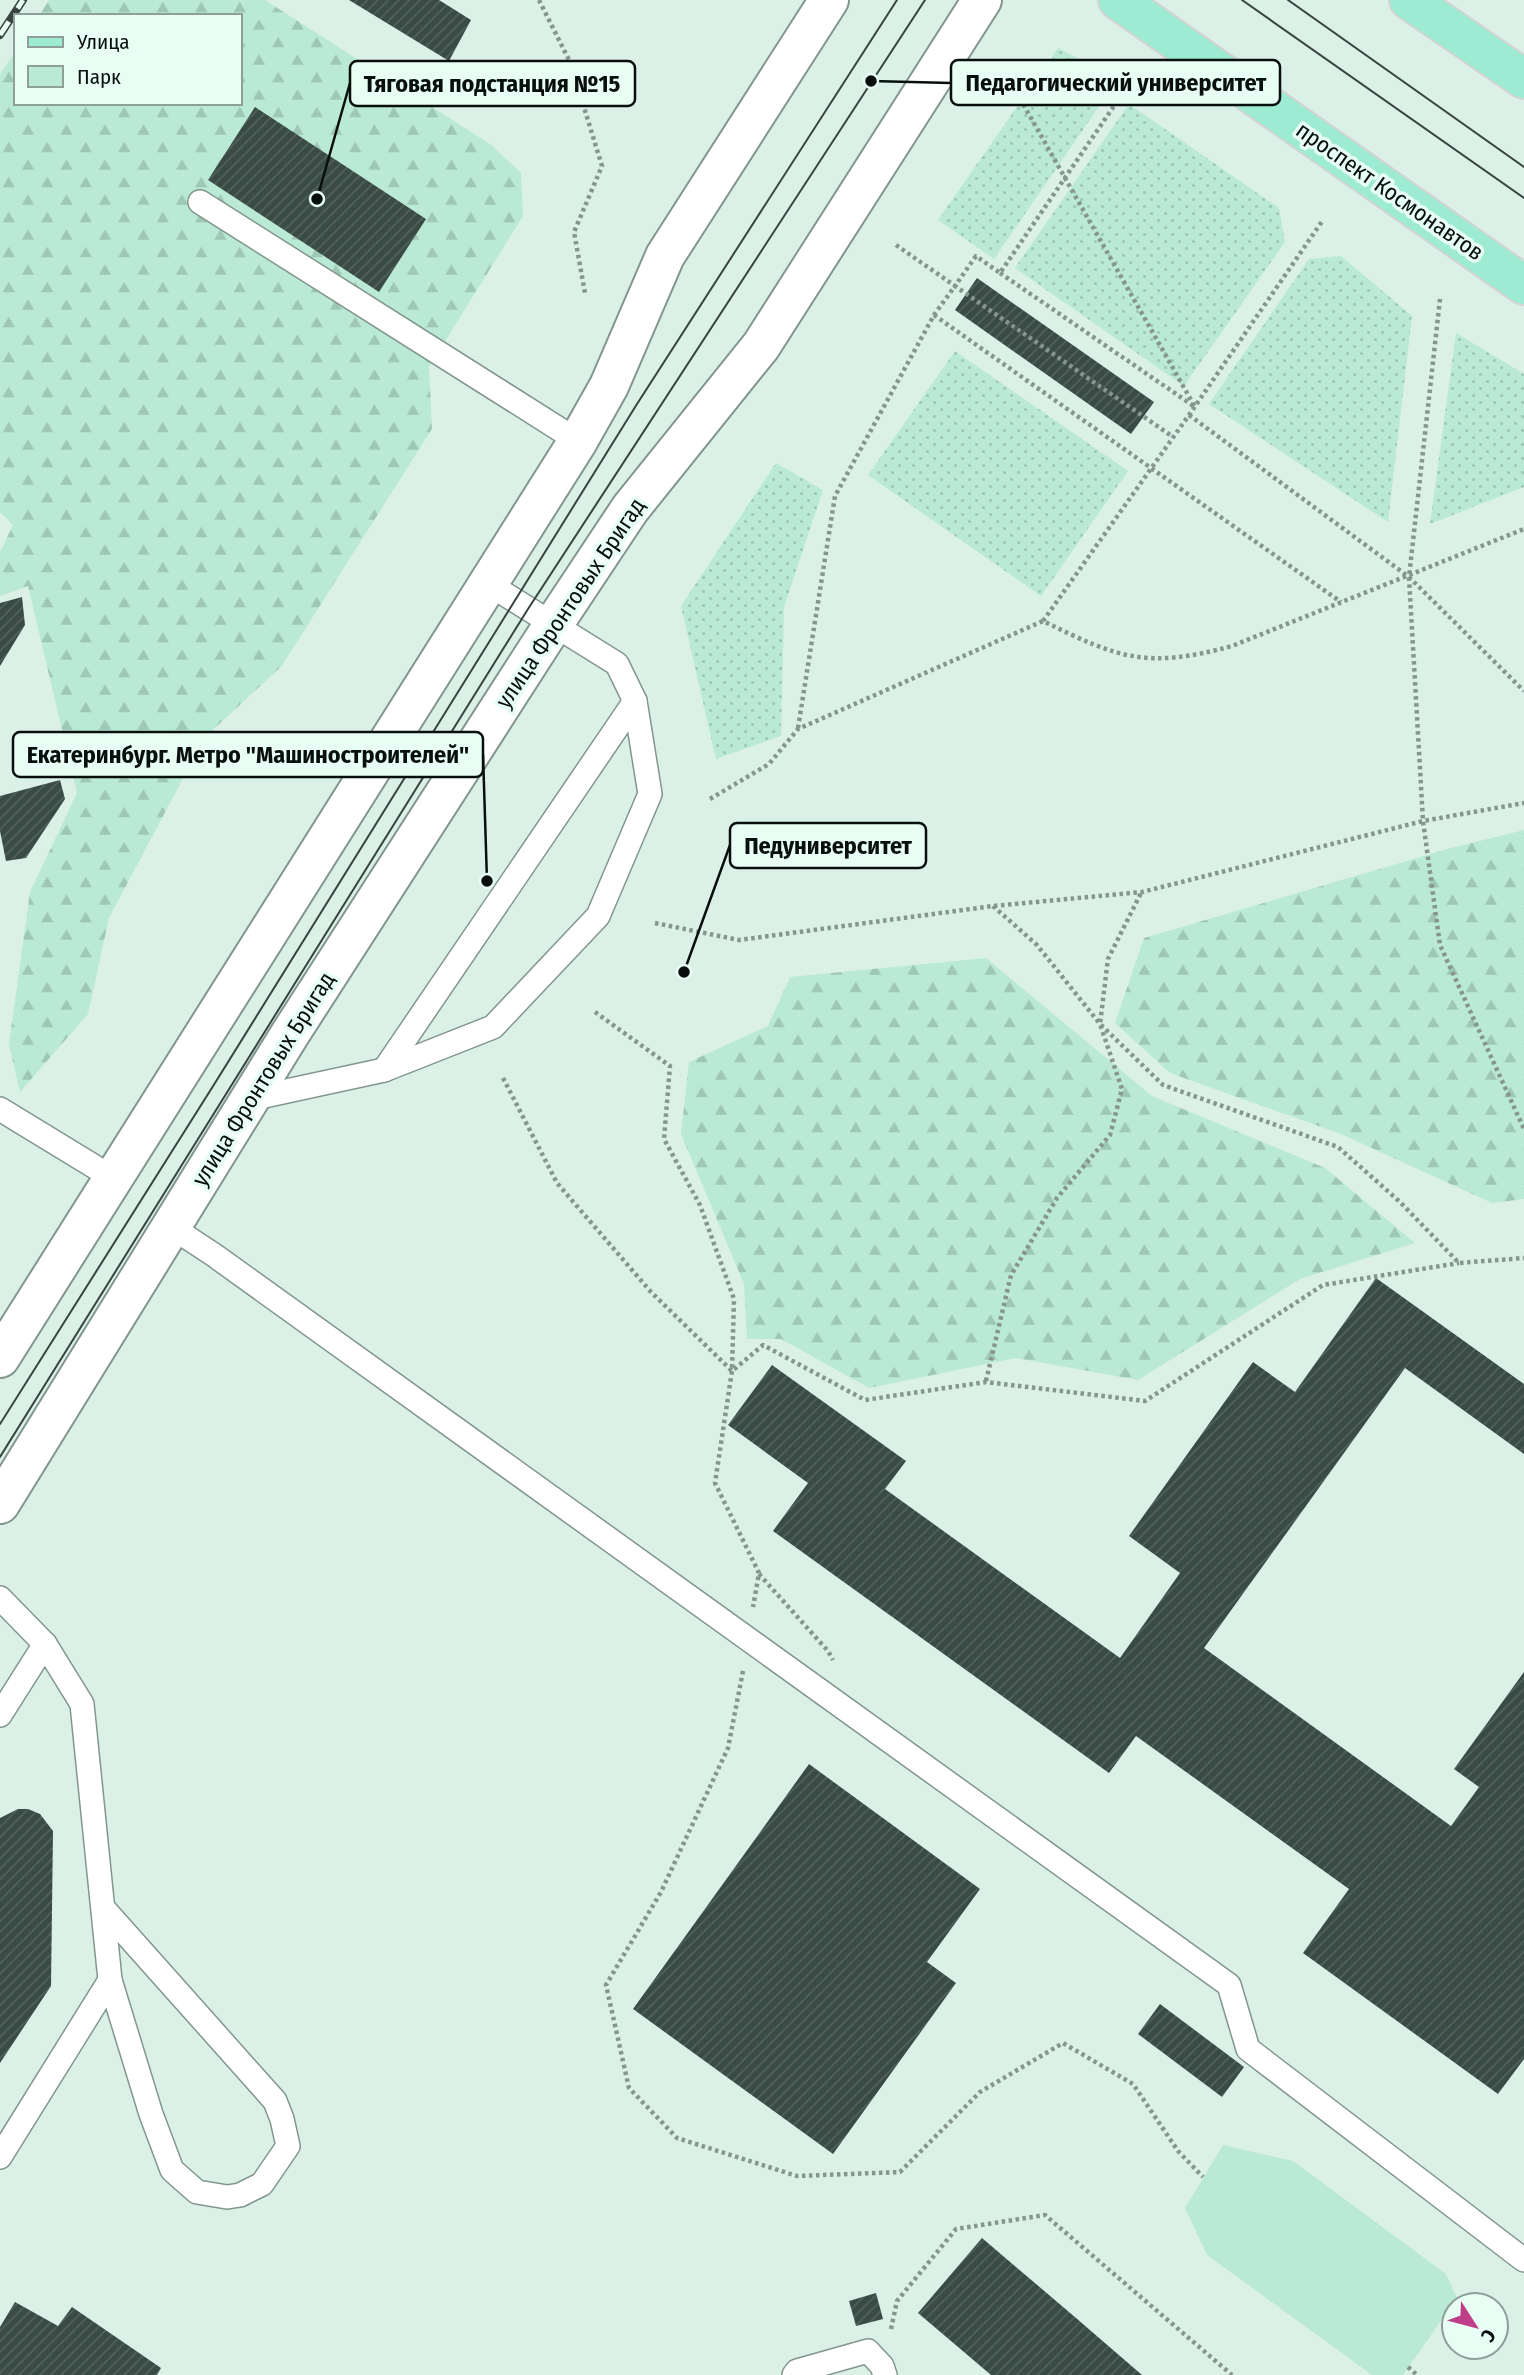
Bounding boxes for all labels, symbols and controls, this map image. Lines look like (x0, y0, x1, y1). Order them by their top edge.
legend (14, 14, 242, 105)
text: Улица (76, 29, 130, 55)
callout: Педагогический университет (951, 60, 1280, 105)
callout: Тяговая подстанция №15 (350, 61, 635, 106)
text: Парк (77, 64, 121, 90)
text: Педагогический университет (966, 69, 1267, 97)
text: Тяговая подстанция №15 (364, 70, 621, 98)
street label: проспект Космонавтов (1291, 116, 1489, 266)
street label: улица Фронтовых Бригад (489, 493, 651, 713)
callout: Екатеринбург. Метро "Машиностроителей" (13, 732, 483, 777)
text: Екатеринбург. Метро "Машиностроителей" (27, 741, 469, 769)
callout: Педуниверситет (730, 823, 926, 868)
text: Педуниверситет (744, 832, 912, 860)
street label: улица Фронтовых Бригад (186, 967, 340, 1191)
north arrow (1440, 2291, 1510, 2361)
text: С (1476, 2325, 1501, 2347)

